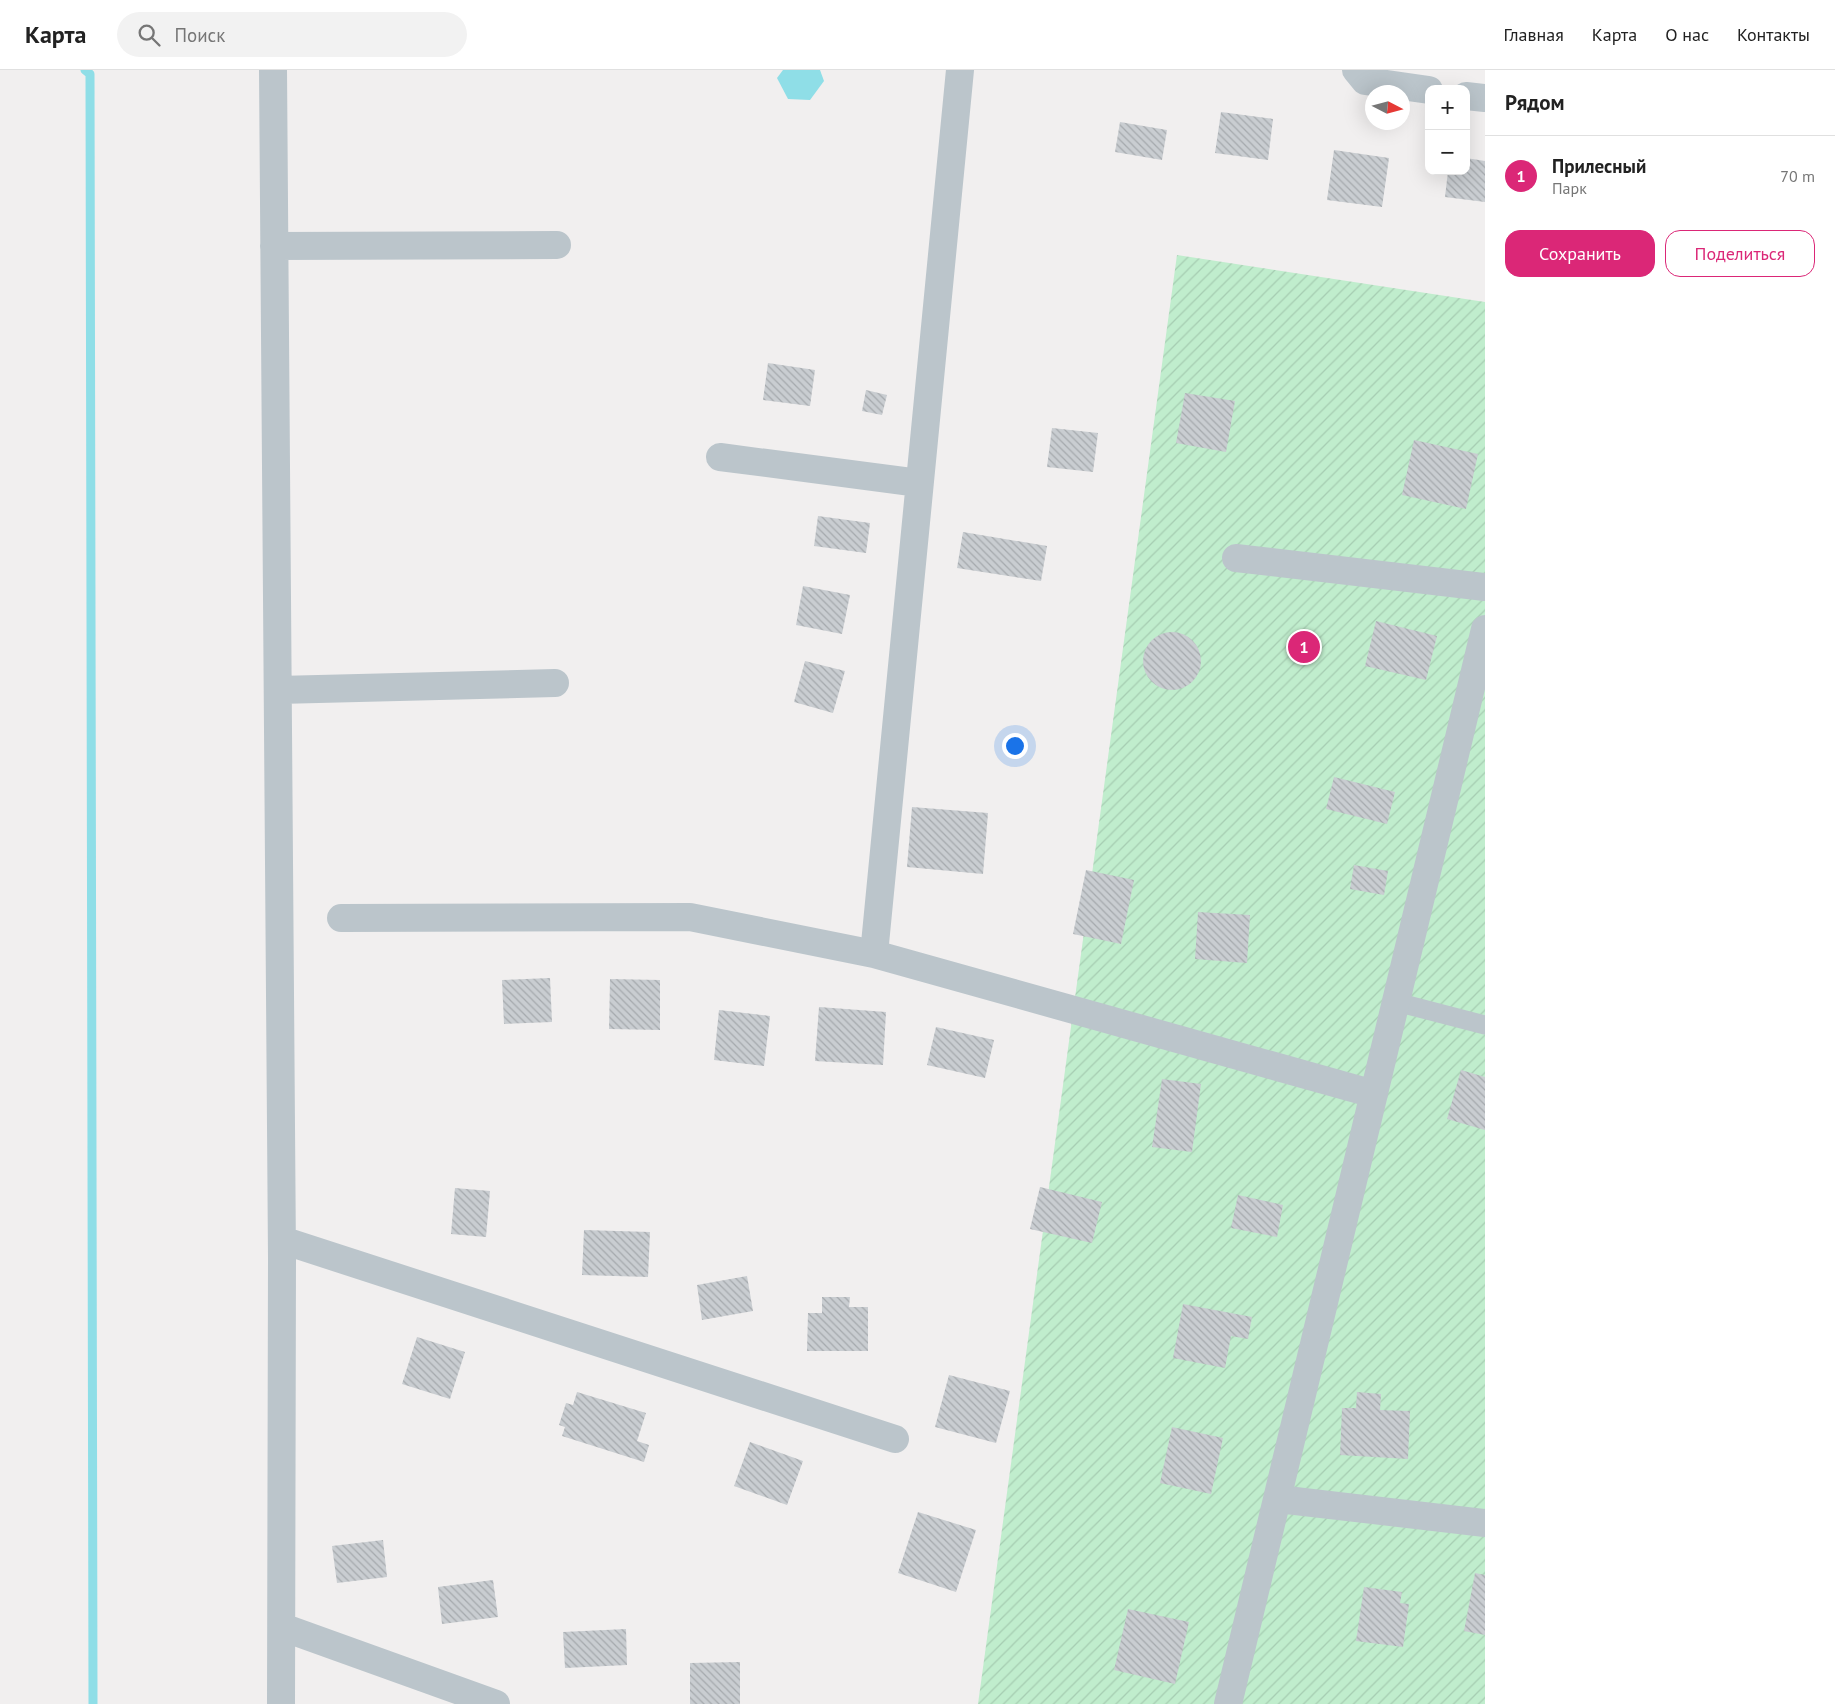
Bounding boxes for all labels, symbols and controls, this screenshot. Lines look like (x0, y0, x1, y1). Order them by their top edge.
search box (117, 12, 467, 57)
text: Карта (25, 19, 87, 50)
icon: search (135, 21, 163, 49)
text: Поиск (175, 23, 225, 47)
text: Главная (1503, 23, 1564, 46)
text: Карта (1592, 23, 1637, 46)
text: О нас (1665, 23, 1709, 46)
text: Контакты (1737, 23, 1810, 46)
north arrow (1365, 85, 1410, 130)
map controls (1425, 85, 1470, 175)
button: + (1425, 85, 1470, 130)
text: Рядом (1505, 89, 1564, 116)
button: − (1425, 130, 1470, 175)
text: Прилесный (1552, 154, 1646, 178)
text: 1 (1516, 166, 1526, 186)
text: 70 m (1780, 166, 1815, 186)
text: Парк (1552, 178, 1587, 198)
button: Сохранить (1505, 230, 1655, 277)
button: Поделиться (1665, 230, 1815, 277)
pin: 1 (1288, 628, 1320, 666)
your location (1002, 733, 1028, 759)

